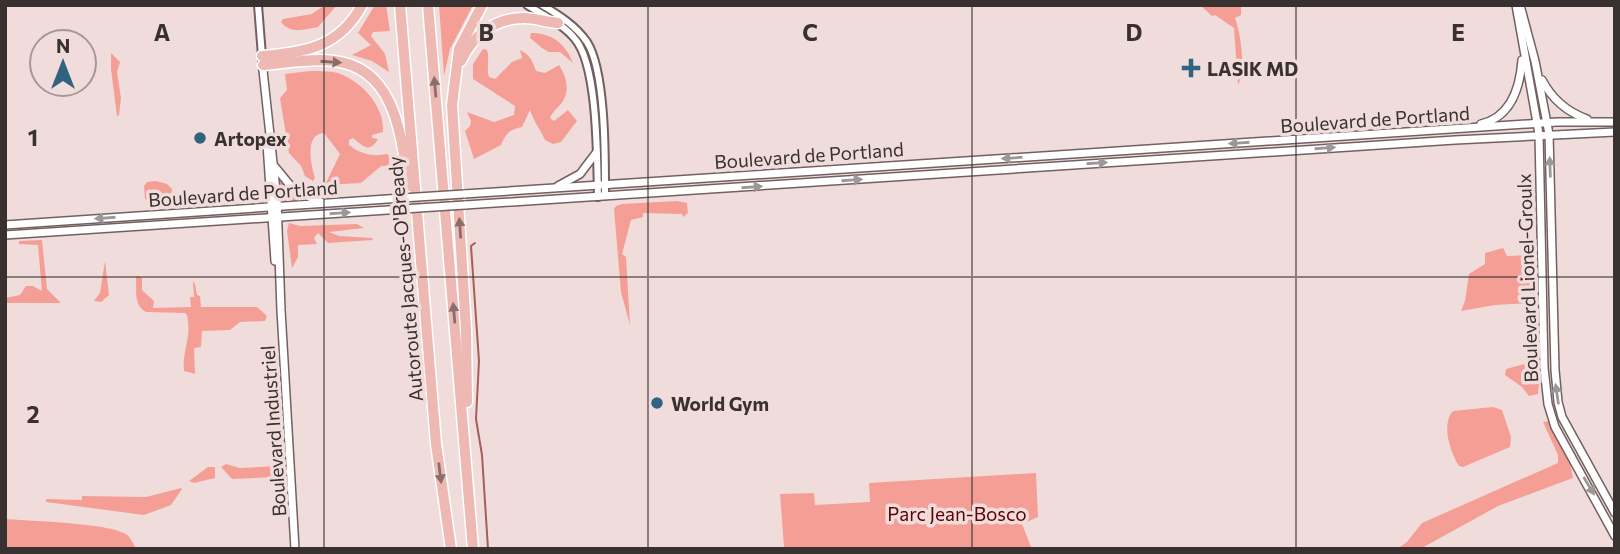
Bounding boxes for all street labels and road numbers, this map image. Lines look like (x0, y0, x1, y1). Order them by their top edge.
street label: Boulevard de Portland (1280, 101, 1470, 137)
street label: Boulevard de Portland (714, 137, 904, 173)
street label: Autoroute Jacques-O'Bready (383, 155, 427, 403)
street label: Boulevard Lionel-Groulx (1512, 173, 1542, 383)
street label: Boulevard de Portland (148, 175, 338, 211)
street label: Boulevard Industriel (256, 345, 290, 517)

